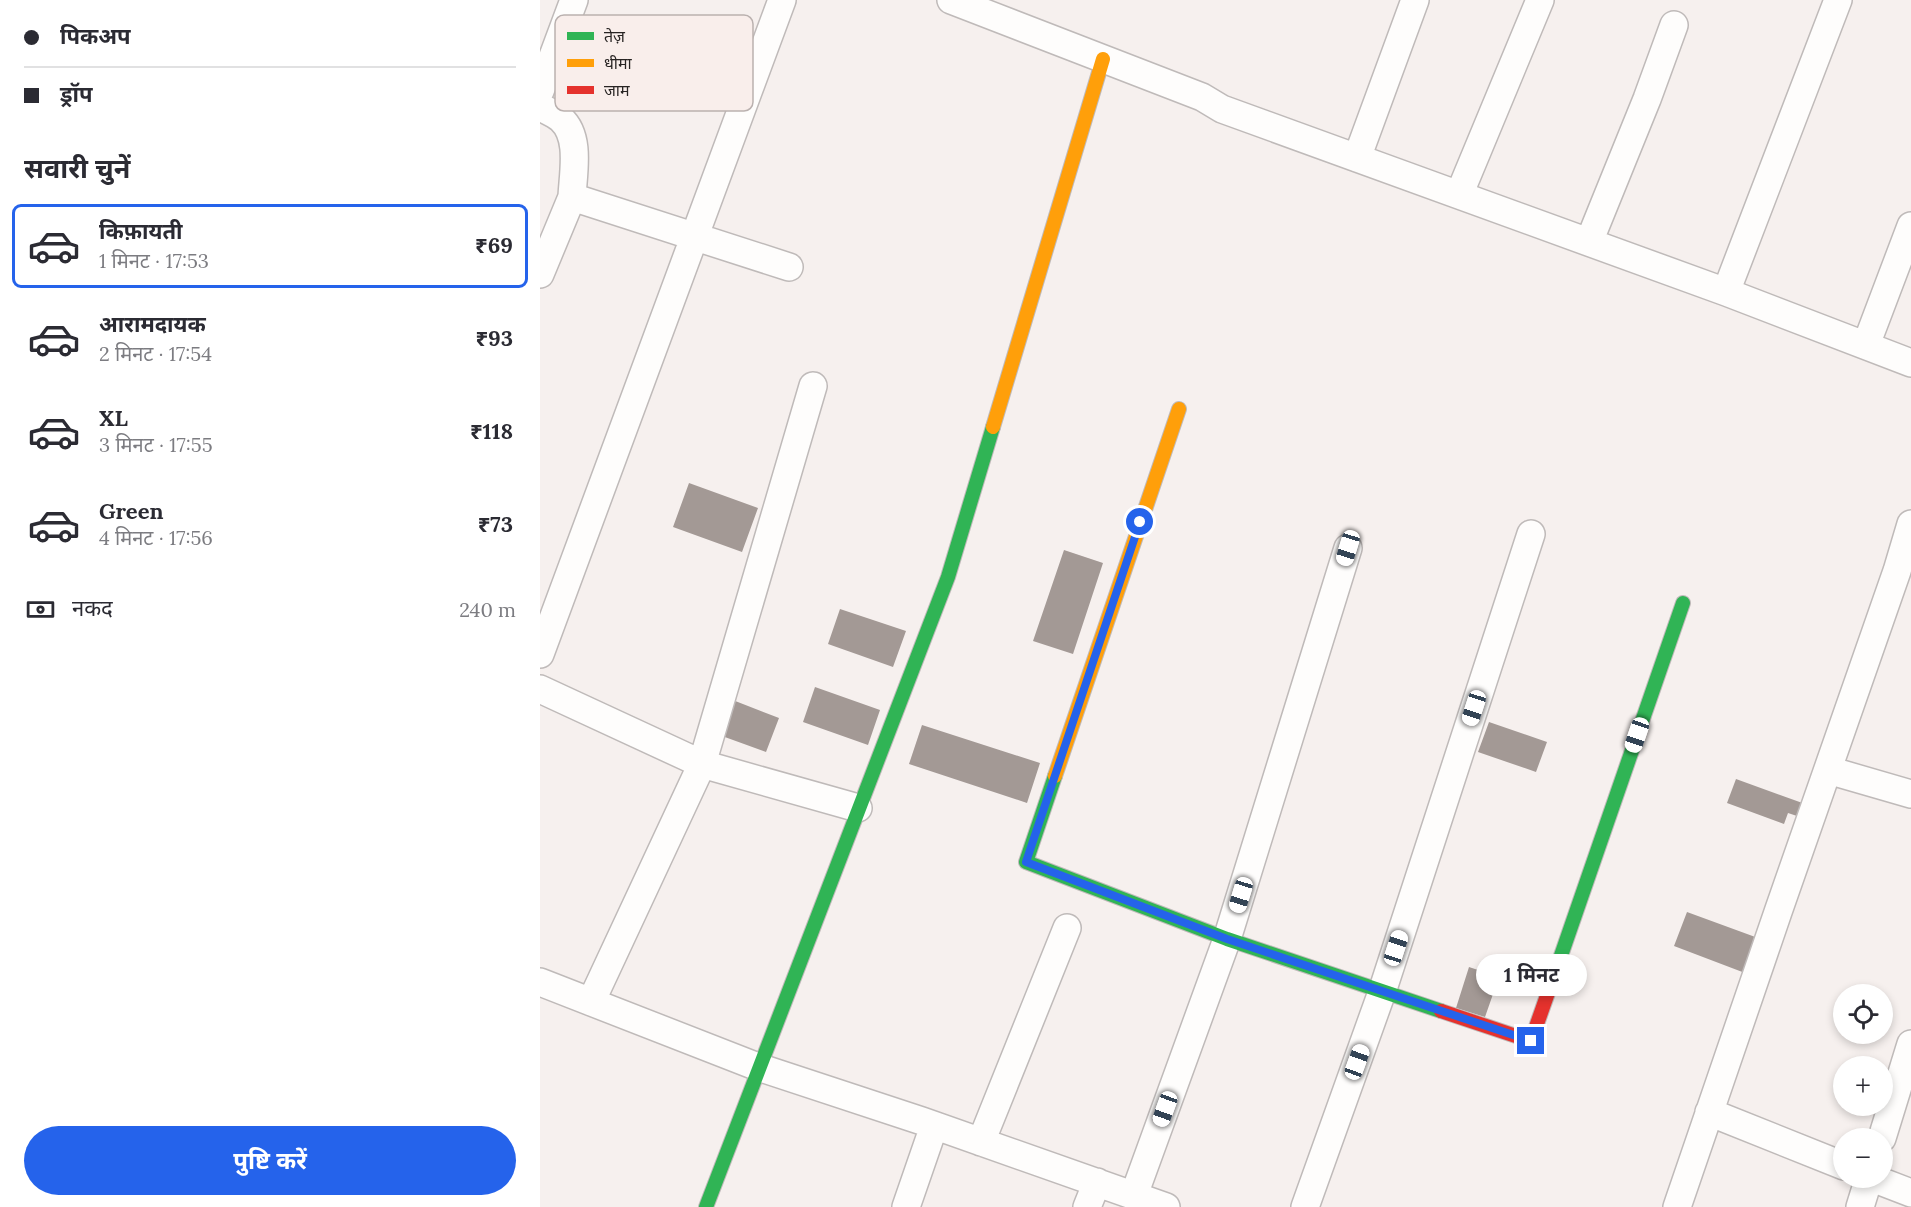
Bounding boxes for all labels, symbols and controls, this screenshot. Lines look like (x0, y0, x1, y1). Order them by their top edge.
legend (555, 15, 753, 111)
text: पिकअप (60, 22, 131, 50)
text: तेज़ (604, 26, 626, 46)
text: धीमा (604, 53, 633, 73)
text: ड्रॉप (60, 80, 93, 108)
text: जाम (604, 80, 630, 100)
text: सवारी चुनें (24, 151, 130, 185)
text: किफ़ायती (99, 217, 183, 245)
icon: car (27, 219, 81, 273)
text: ₹69 (475, 231, 513, 259)
text: 1 मिनट · 17:53 (99, 248, 209, 273)
text: आरामदायक (99, 310, 206, 338)
icon: car (27, 312, 81, 366)
text: ₹93 (475, 324, 513, 352)
text: 2 मिनट · 17:54 (99, 341, 212, 366)
text: XL (99, 404, 128, 432)
icon: car (27, 405, 81, 459)
text: ₹118 (470, 417, 513, 445)
text: 3 मिनट · 17:55 (99, 432, 213, 457)
text: Green (99, 497, 164, 525)
icon: car (27, 498, 81, 552)
route start (1126, 508, 1153, 535)
text: ₹73 (478, 510, 513, 538)
text: 4 मिनट · 17:56 (99, 525, 213, 550)
car (1334, 528, 1362, 568)
icon: cash (24, 593, 57, 626)
text: नकद (72, 594, 113, 622)
text: 240 m (459, 597, 516, 622)
car (1460, 688, 1488, 728)
car (1623, 715, 1651, 755)
car (1227, 875, 1255, 915)
car (1382, 928, 1410, 968)
callout: 1 मिनट (1476, 954, 1586, 996)
text: 1 मिनट (1504, 962, 1559, 987)
map controls (1833, 984, 1893, 1188)
button: locate (1833, 984, 1893, 1044)
route end (1517, 1027, 1544, 1054)
car (1342, 1042, 1372, 1082)
button: + (1833, 1056, 1893, 1116)
car (1150, 1089, 1180, 1129)
button: पुष्टि करें (24, 1126, 516, 1195)
button: − (1833, 1128, 1893, 1188)

